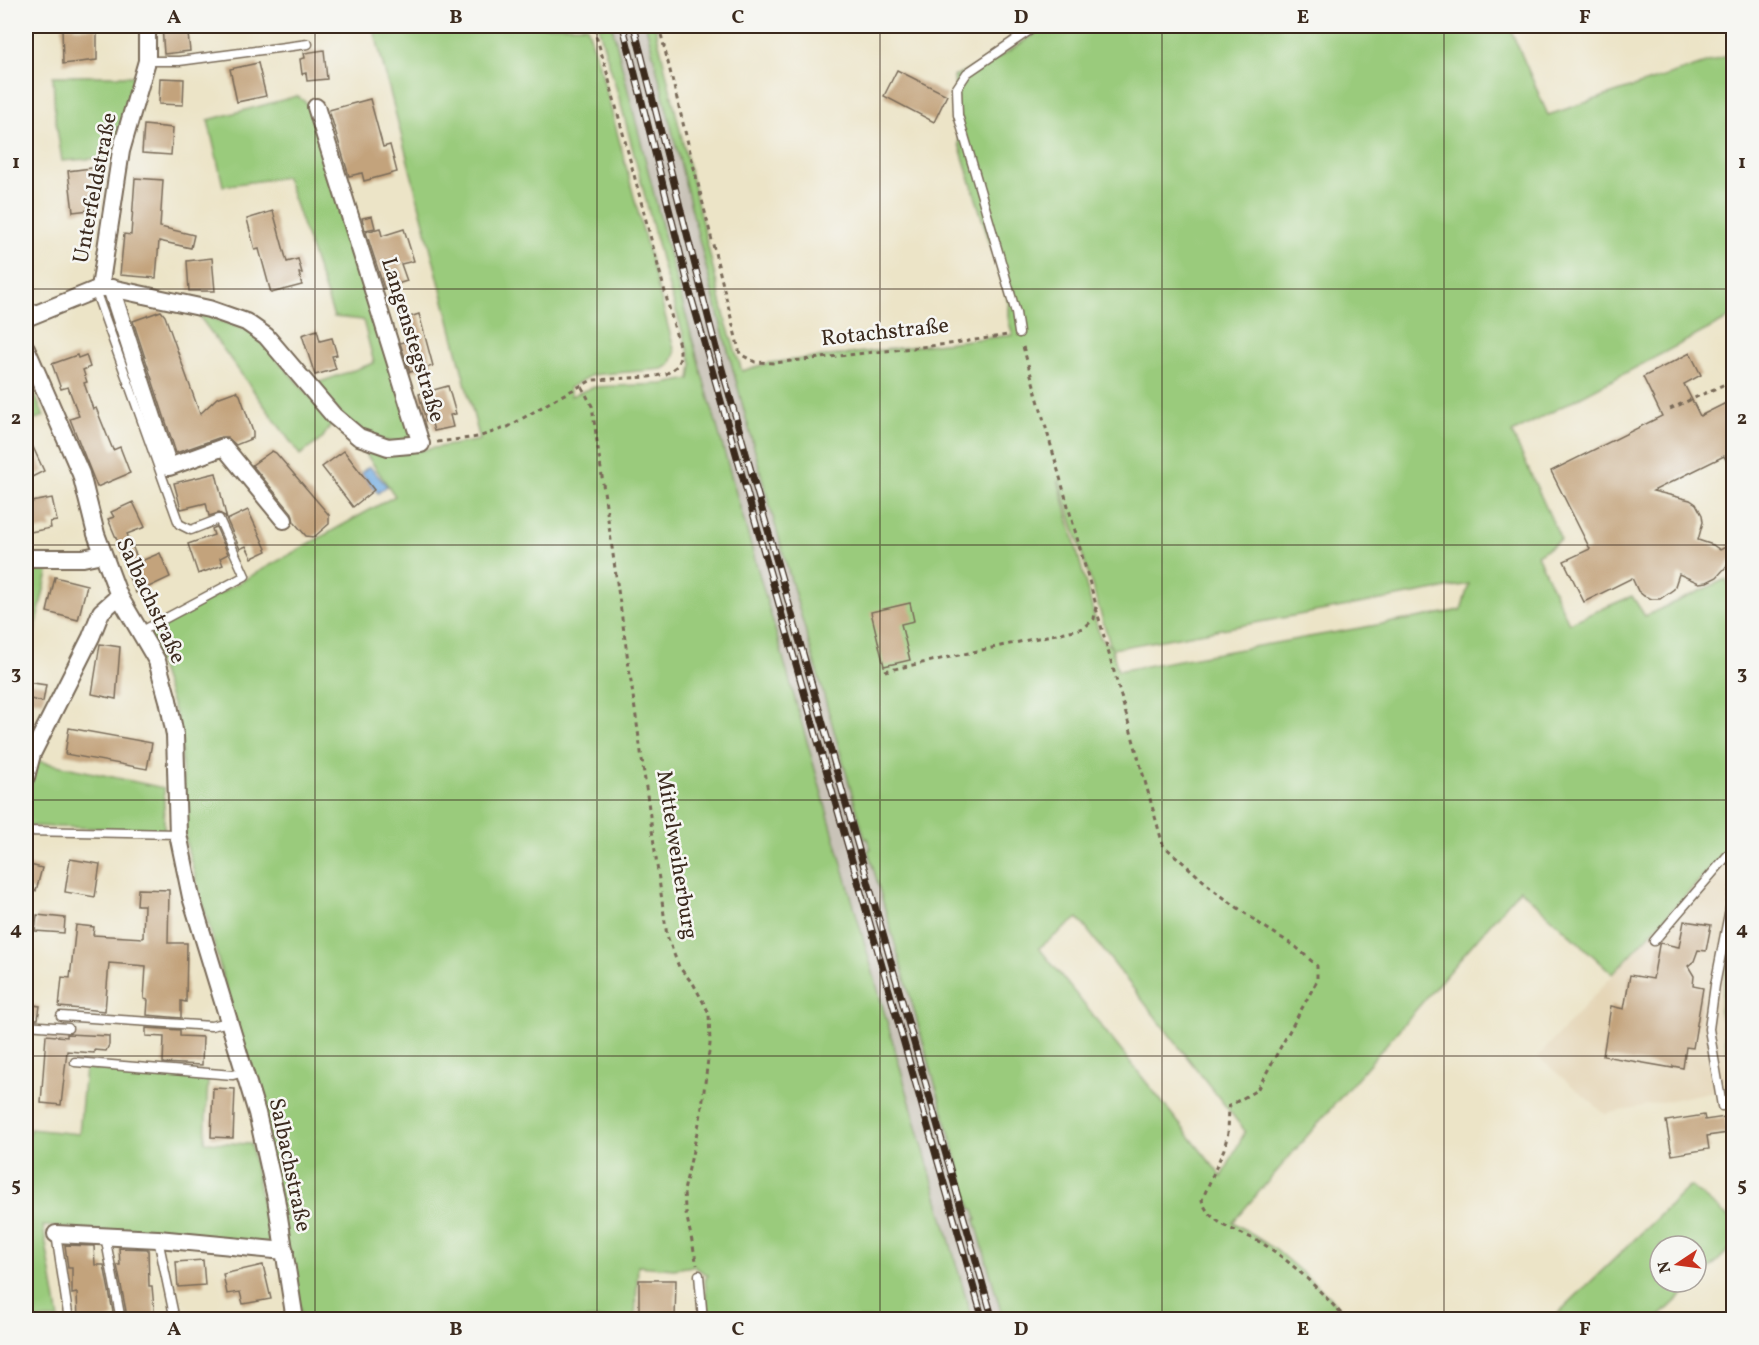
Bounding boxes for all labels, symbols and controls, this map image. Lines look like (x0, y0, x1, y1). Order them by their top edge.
text: A (167, 4, 181, 32)
text: B (449, 4, 463, 32)
text: C (732, 4, 745, 32)
text: D (1014, 4, 1028, 32)
text: E (1297, 4, 1309, 32)
text: F (1579, 4, 1591, 32)
street label: Unterfeldstraße (66, 110, 126, 266)
text: 1 (12, 149, 20, 177)
text: 1 (1738, 149, 1746, 177)
street label: Langenstegstraße (372, 254, 452, 426)
street label: Rotachstraße (820, 311, 950, 355)
text: 2 (11, 405, 21, 433)
text: 2 (1737, 405, 1747, 433)
street label: Salbachstraße (107, 533, 193, 669)
text: 3 (11, 660, 21, 688)
text: 3 (1737, 660, 1747, 688)
street label: Mittelweiherburg (647, 768, 705, 942)
text: 4 (10, 916, 22, 944)
text: 4 (1736, 916, 1748, 944)
street label: Salbachstraße (260, 1095, 318, 1235)
text: 5 (11, 1172, 21, 1200)
text: 5 (1737, 1172, 1747, 1200)
north arrow (1648, 1234, 1708, 1294)
text: N (1653, 1258, 1677, 1275)
text: A (167, 1316, 181, 1344)
text: B (449, 1316, 463, 1344)
text: C (732, 1316, 745, 1344)
text: D (1014, 1316, 1028, 1344)
text: E (1297, 1316, 1309, 1344)
text: F (1579, 1316, 1591, 1344)

